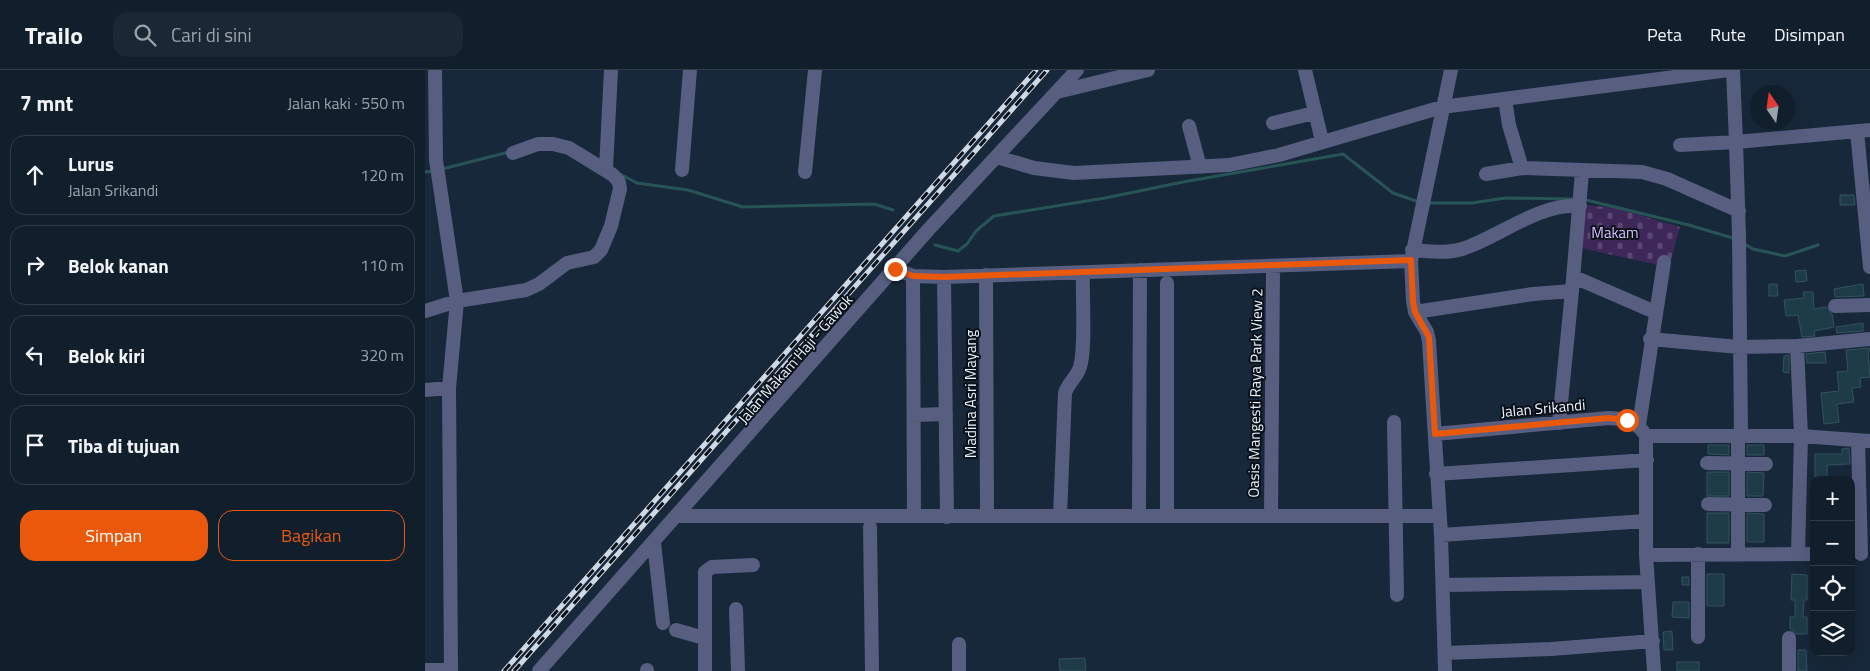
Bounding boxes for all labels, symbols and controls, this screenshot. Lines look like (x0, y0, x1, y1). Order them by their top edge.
search box (113, 12, 463, 57)
text: Trailo (25, 17, 83, 53)
text: Cari di sini (171, 20, 252, 49)
icon: search (131, 21, 159, 49)
text: Peta (1647, 21, 1682, 48)
text: Rute (1710, 21, 1746, 48)
text: Disimpan (1774, 21, 1845, 48)
north arrow (1750, 85, 1795, 130)
text: 7 mnt (20, 87, 73, 119)
text: Jalan kaki · 550 m (287, 91, 405, 115)
text: Lurus (68, 149, 114, 178)
icon: ahead (21, 161, 49, 189)
text: 120 m (360, 163, 404, 187)
text: Jalan Srikandi (68, 178, 158, 202)
park label: Makam (1591, 221, 1639, 244)
icon: right (21, 251, 49, 279)
text: Belok kanan (68, 251, 169, 280)
text: 110 m (360, 253, 404, 277)
route end (884, 258, 907, 281)
street label: Oasis Mangesti Raya Park View 2 (1242, 288, 1268, 498)
street label: Jalan Makam Haji - Gawok (732, 289, 858, 429)
street label: Madina Asri Mayang (959, 330, 982, 458)
icon: left (21, 341, 49, 369)
text: Belok kiri (68, 341, 145, 370)
text: 320 m (360, 343, 404, 367)
street label: Jalan Srikandi (1500, 393, 1586, 423)
route start (1616, 409, 1639, 432)
icon: arrive (21, 431, 49, 459)
text: Tiba di tujuan (68, 431, 180, 460)
map controls (1810, 476, 1855, 656)
button: + (1810, 476, 1855, 521)
button: Simpan (20, 510, 208, 561)
button: Bagikan (218, 510, 405, 561)
button: − (1810, 521, 1855, 566)
button: locate (1810, 566, 1855, 611)
button: layers (1810, 611, 1855, 656)

